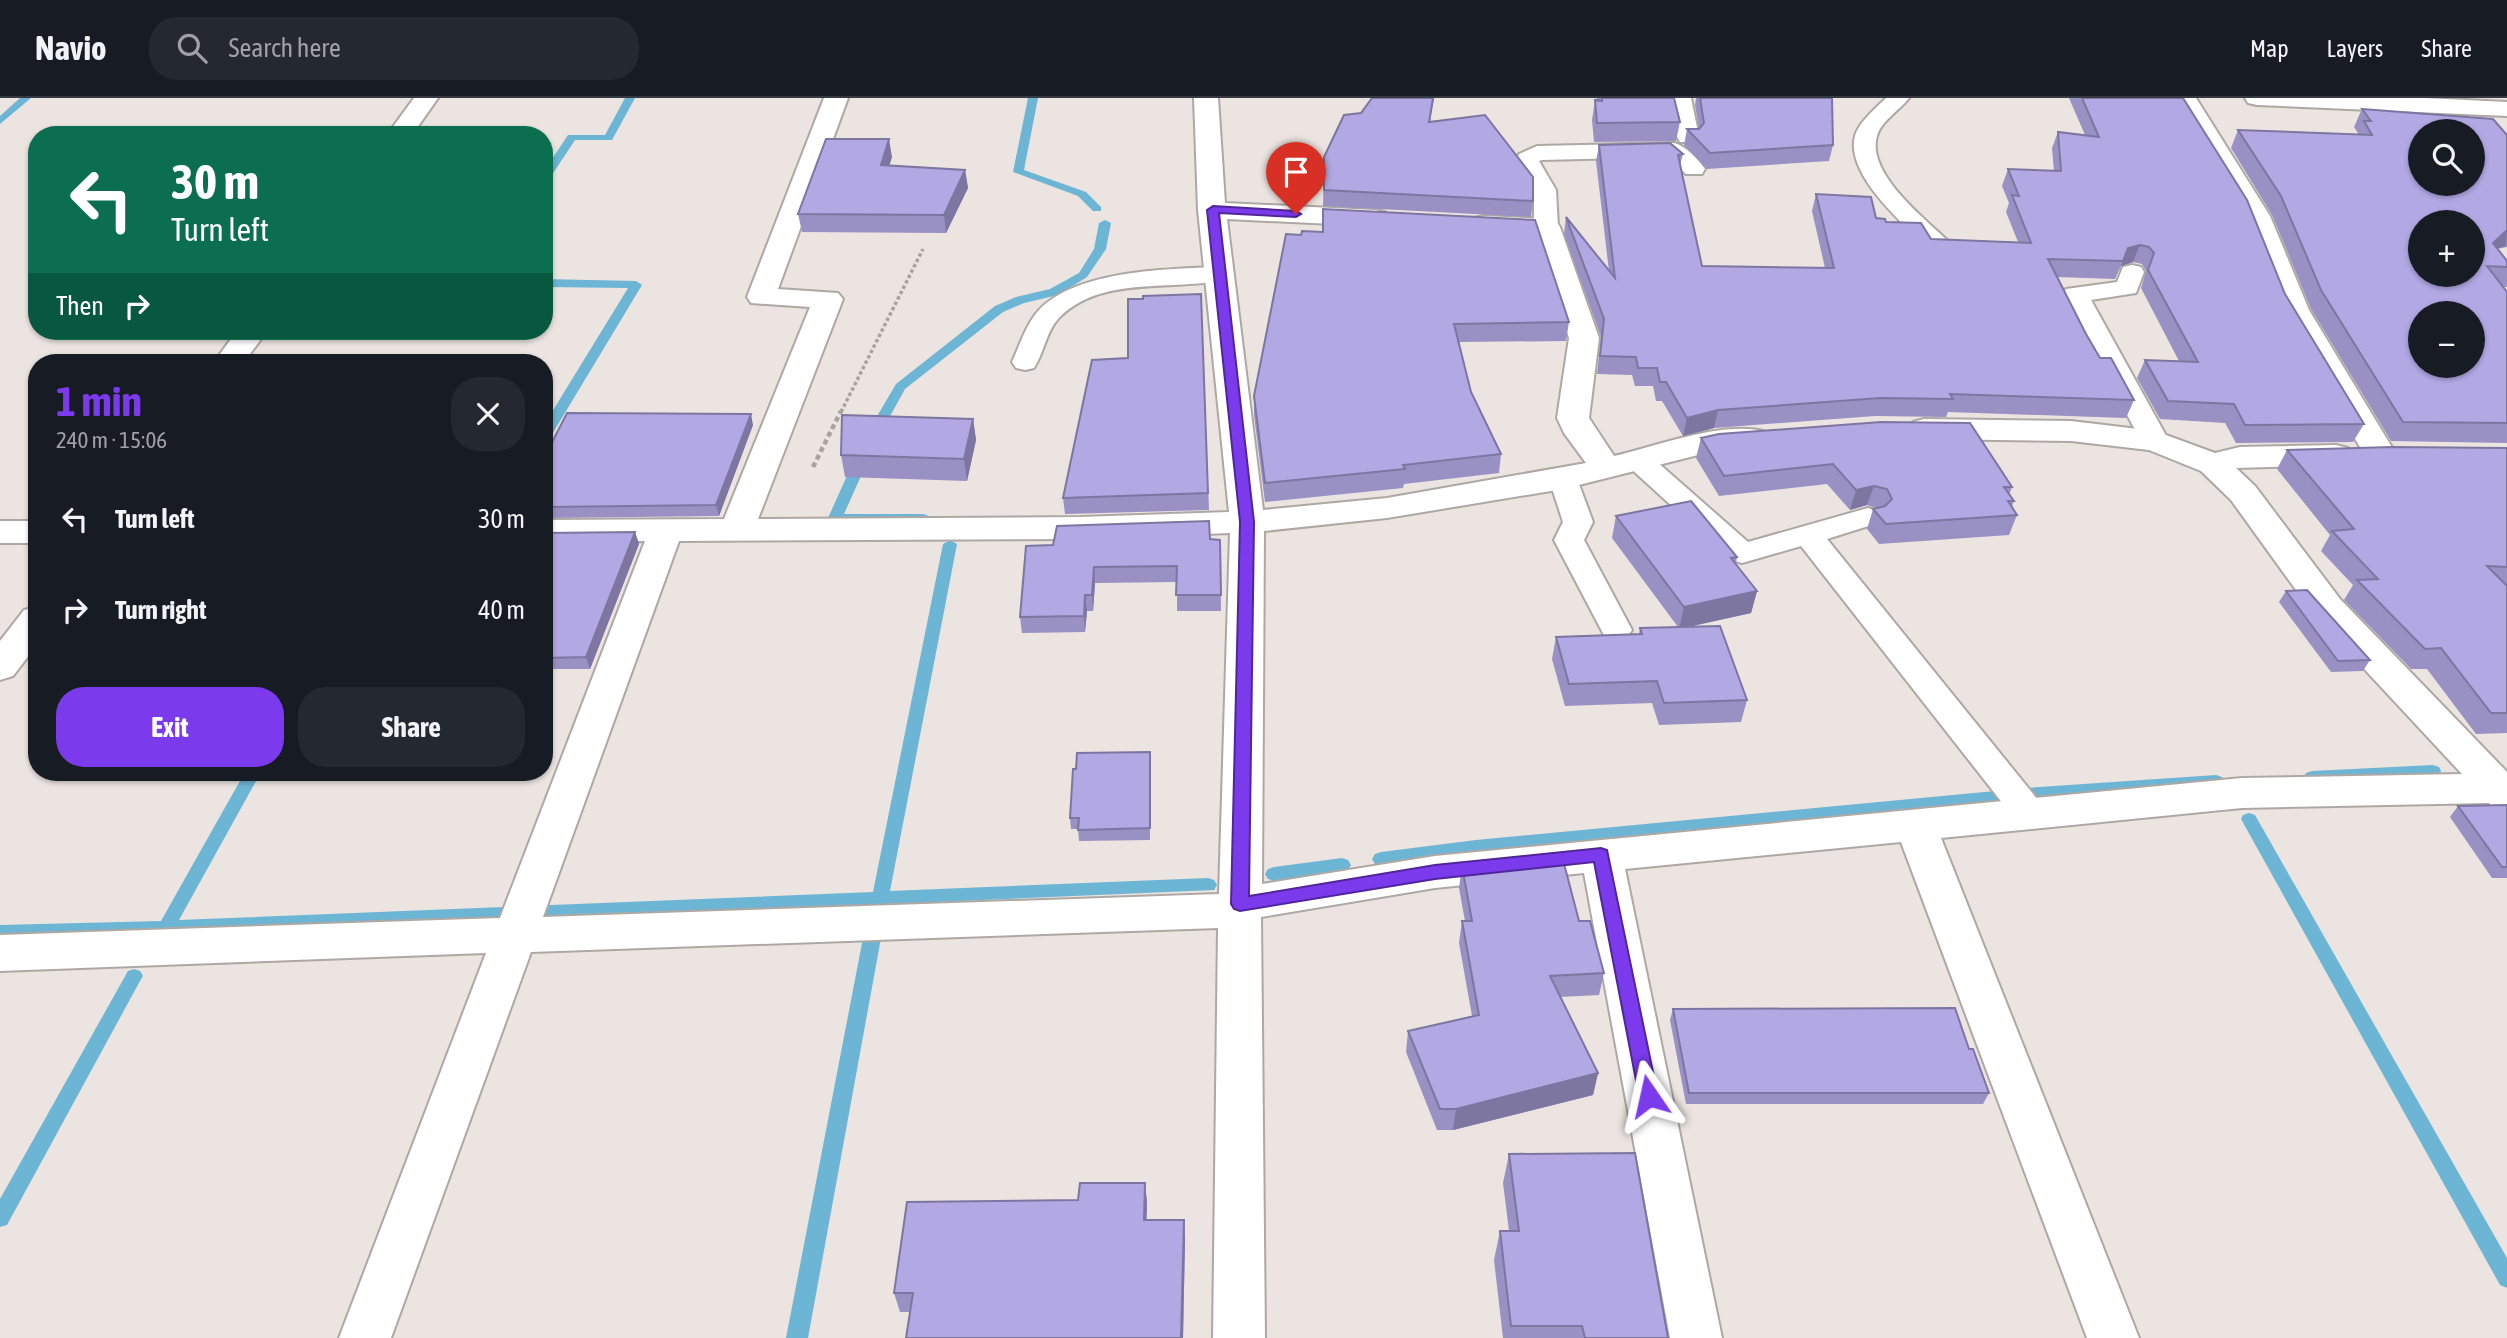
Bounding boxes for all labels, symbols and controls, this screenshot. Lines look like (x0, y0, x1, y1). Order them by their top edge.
search box (149, 17, 639, 80)
text: Navio (35, 29, 107, 67)
icon: search (173, 29, 211, 67)
text: Search here (229, 33, 341, 63)
text: Map (2250, 35, 2289, 62)
text: Layers (2327, 35, 2383, 62)
text: Share (2421, 35, 2472, 62)
map controls (2408, 119, 2485, 378)
button: search (2408, 119, 2485, 196)
pin (1266, 142, 1326, 214)
text: 30 m (171, 153, 259, 209)
icon: arrive (1277, 153, 1315, 191)
icon: left (56, 154, 147, 245)
button: + (2408, 210, 2485, 287)
text: Turn left (171, 211, 269, 248)
icon: right (118, 287, 156, 325)
text: Then (56, 291, 104, 321)
button: − (2408, 301, 2485, 378)
text: 1 min (56, 377, 142, 425)
button: close (451, 377, 525, 451)
text: 240 m · 15:06 (56, 427, 167, 453)
icon: left (56, 500, 94, 538)
text: Turn left (115, 504, 195, 534)
text: 30 m (478, 504, 525, 534)
icon: right (56, 591, 94, 629)
text: Turn right (115, 595, 206, 625)
text: 40 m (478, 595, 525, 625)
button: Exit (56, 687, 284, 767)
button: Share (298, 687, 525, 767)
position arrow (1612, 1059, 1686, 1133)

